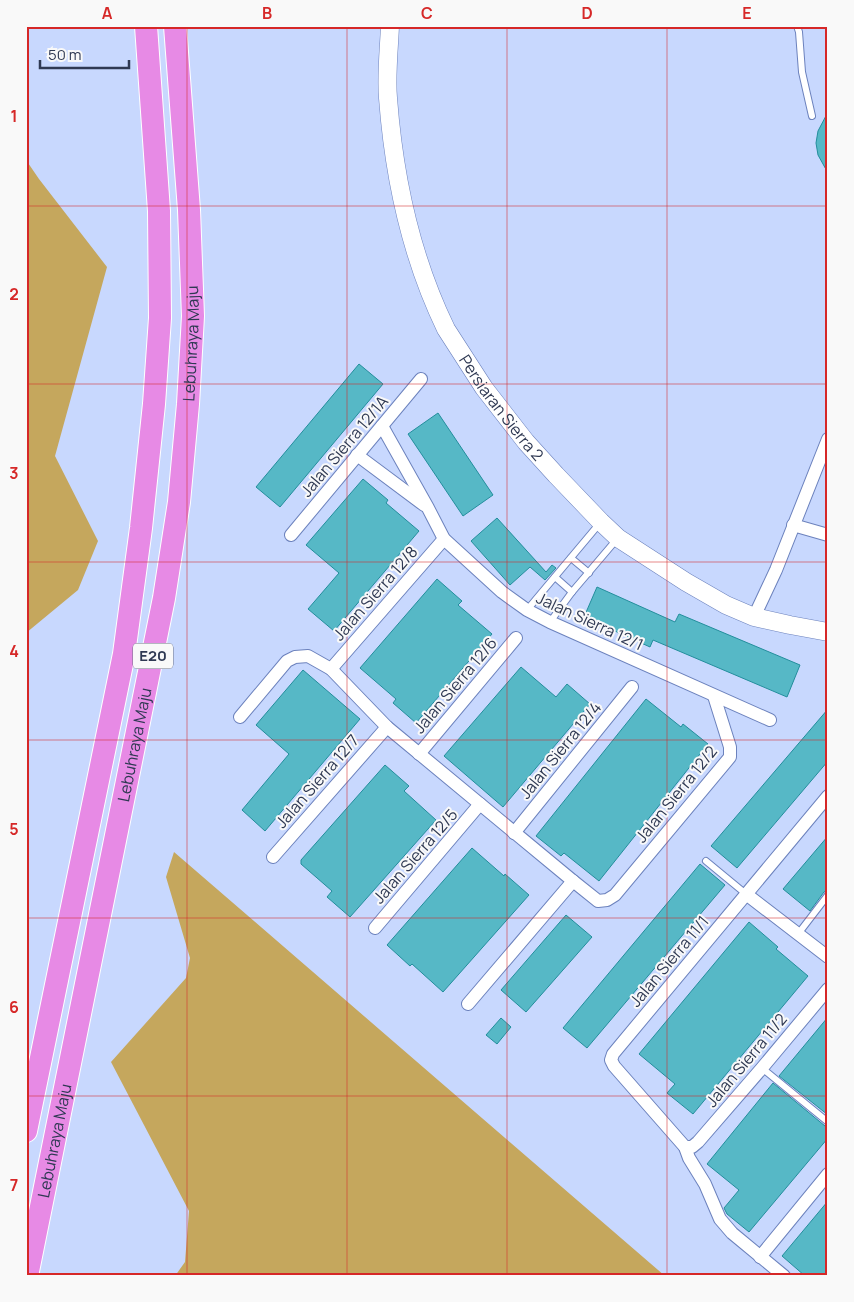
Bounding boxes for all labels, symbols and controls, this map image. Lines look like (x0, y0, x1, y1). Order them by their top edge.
text: A (102, 2, 113, 24)
text: B (262, 2, 272, 24)
text: C (421, 2, 433, 24)
text: D (581, 2, 593, 24)
text: E (742, 2, 752, 24)
scale bar (40, 38, 129, 70)
text: 50 m (48, 44, 82, 65)
text: 1 (10, 105, 18, 127)
text: 2 (9, 283, 19, 305)
street label: Lebuhraya Maju (177, 285, 204, 402)
street label: Persiaran Sierra 2 (454, 350, 549, 465)
street label: Jalan Sierra 12/1A (295, 391, 393, 501)
text: 3 (9, 462, 19, 484)
street label: Jalan Sierra 12/8 (328, 541, 422, 645)
street label: Jalan Sierra 12/1 (533, 587, 647, 655)
street label: Jalan Sierra 12/6 (408, 632, 502, 738)
text: 4 (9, 640, 19, 662)
road number: E20 (133, 644, 173, 668)
street label: Lebuhraya Maju (112, 686, 157, 804)
street label: Jalan Sierra 12/4 (514, 697, 606, 803)
street label: Jalan Sierra 12/7 (270, 729, 364, 833)
street label: Jalan Sierra 12/2 (630, 741, 722, 847)
street label: Jalan Sierra 12/5 (368, 804, 462, 908)
text: 5 (9, 818, 19, 840)
street label: Jalan Sierra 11/1 (624, 911, 714, 1011)
text: 6 (9, 996, 19, 1018)
street label: Jalan Sierra 11/2 (700, 1009, 792, 1111)
street label: Lebuhraya Maju (32, 1082, 77, 1200)
text: 7 (10, 1174, 18, 1196)

